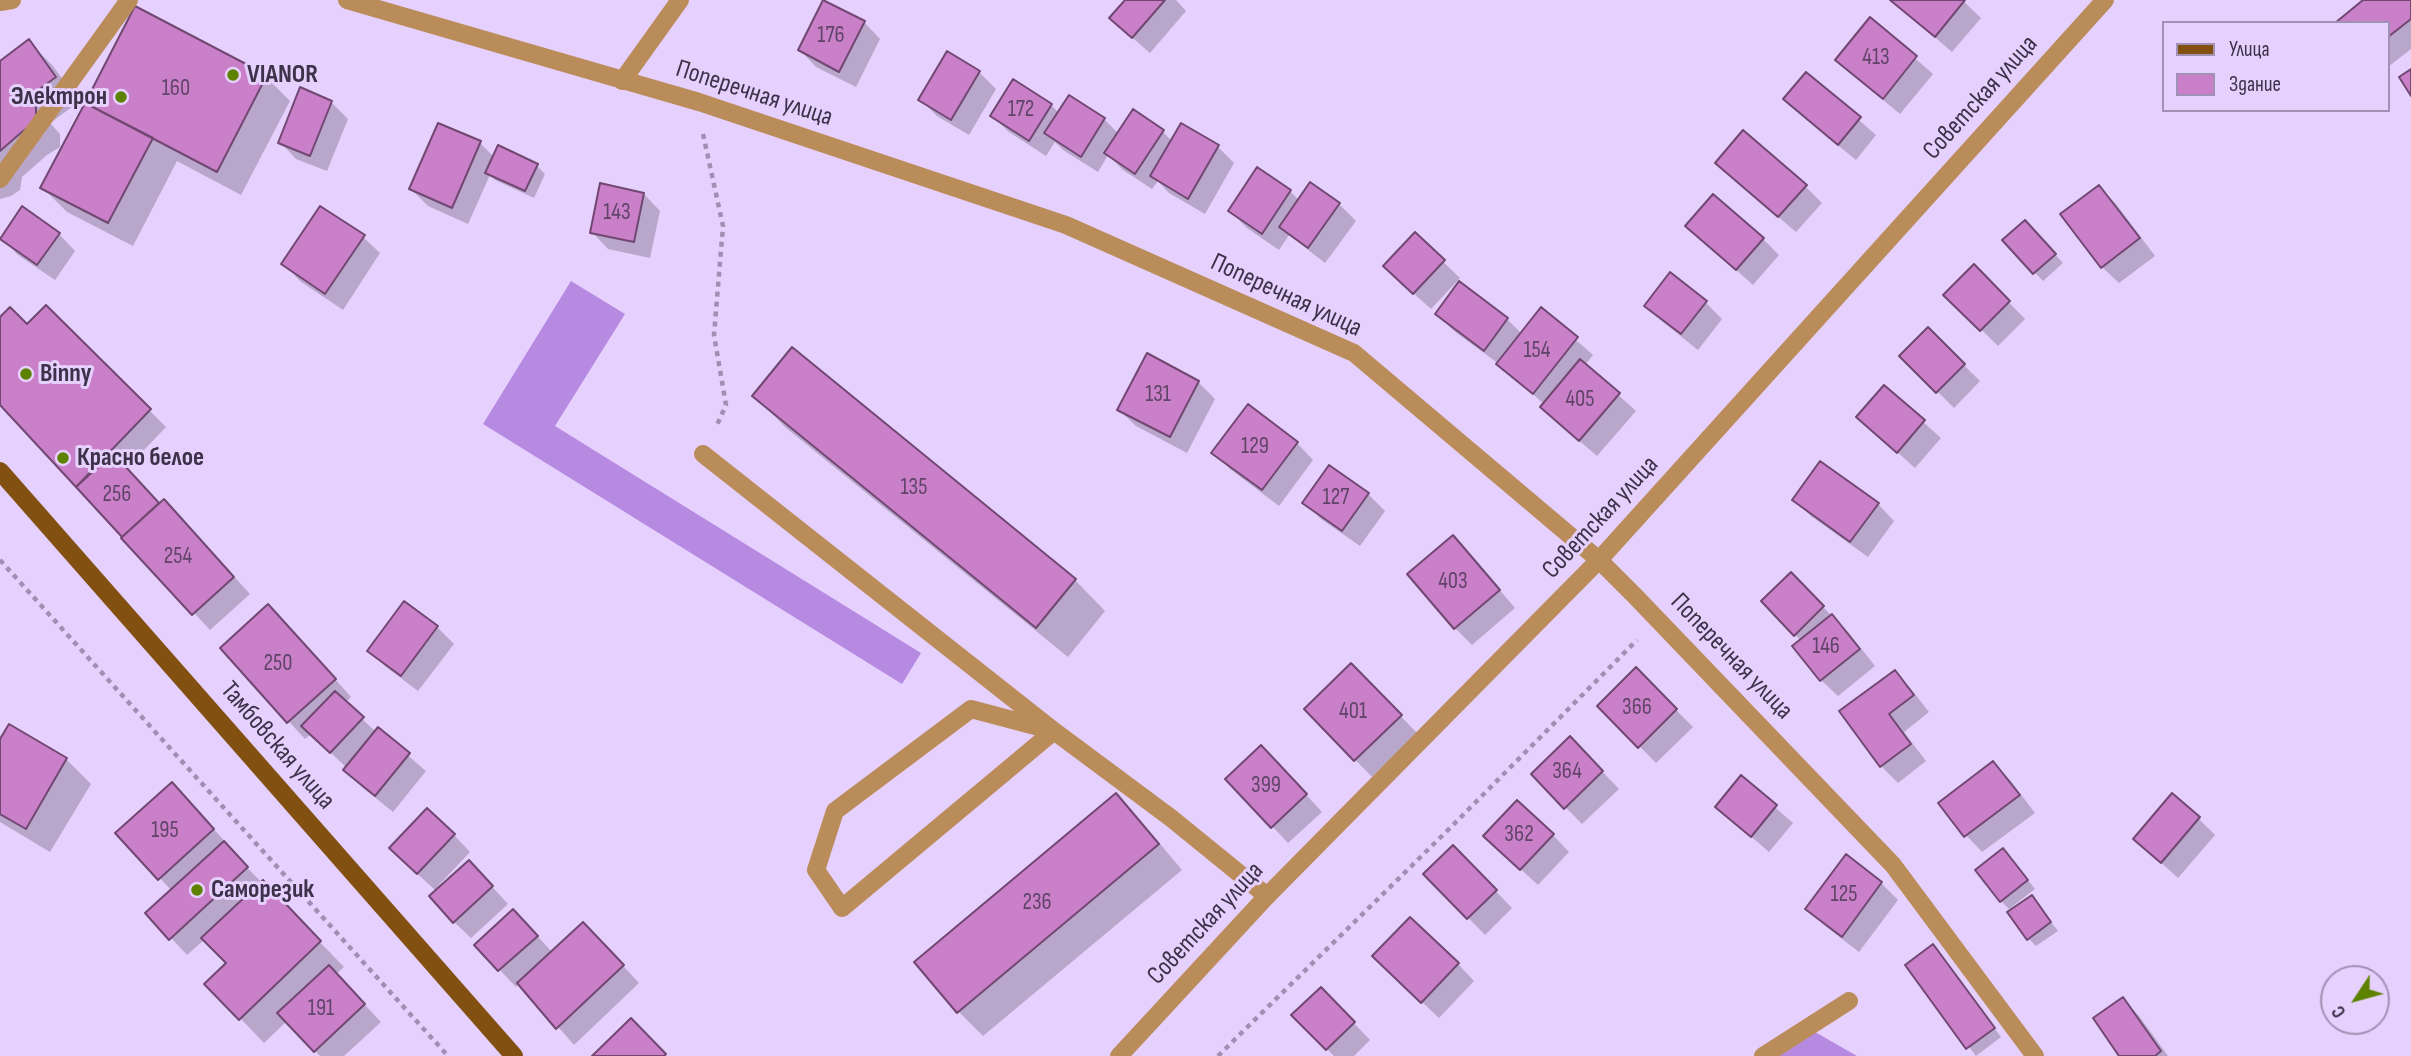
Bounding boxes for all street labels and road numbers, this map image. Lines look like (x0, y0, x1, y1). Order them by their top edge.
street label: Советская улица (1917, 29, 2045, 167)
street label: Поперечная улица (672, 54, 836, 134)
street label: Поперечная улица (1205, 247, 1367, 345)
street label: Советская улица (1536, 450, 1666, 586)
street label: Поперечная улица (1663, 587, 1799, 727)
street label: Тамбовская улица (213, 676, 341, 816)
street label: Советская улица (1141, 856, 1271, 992)

